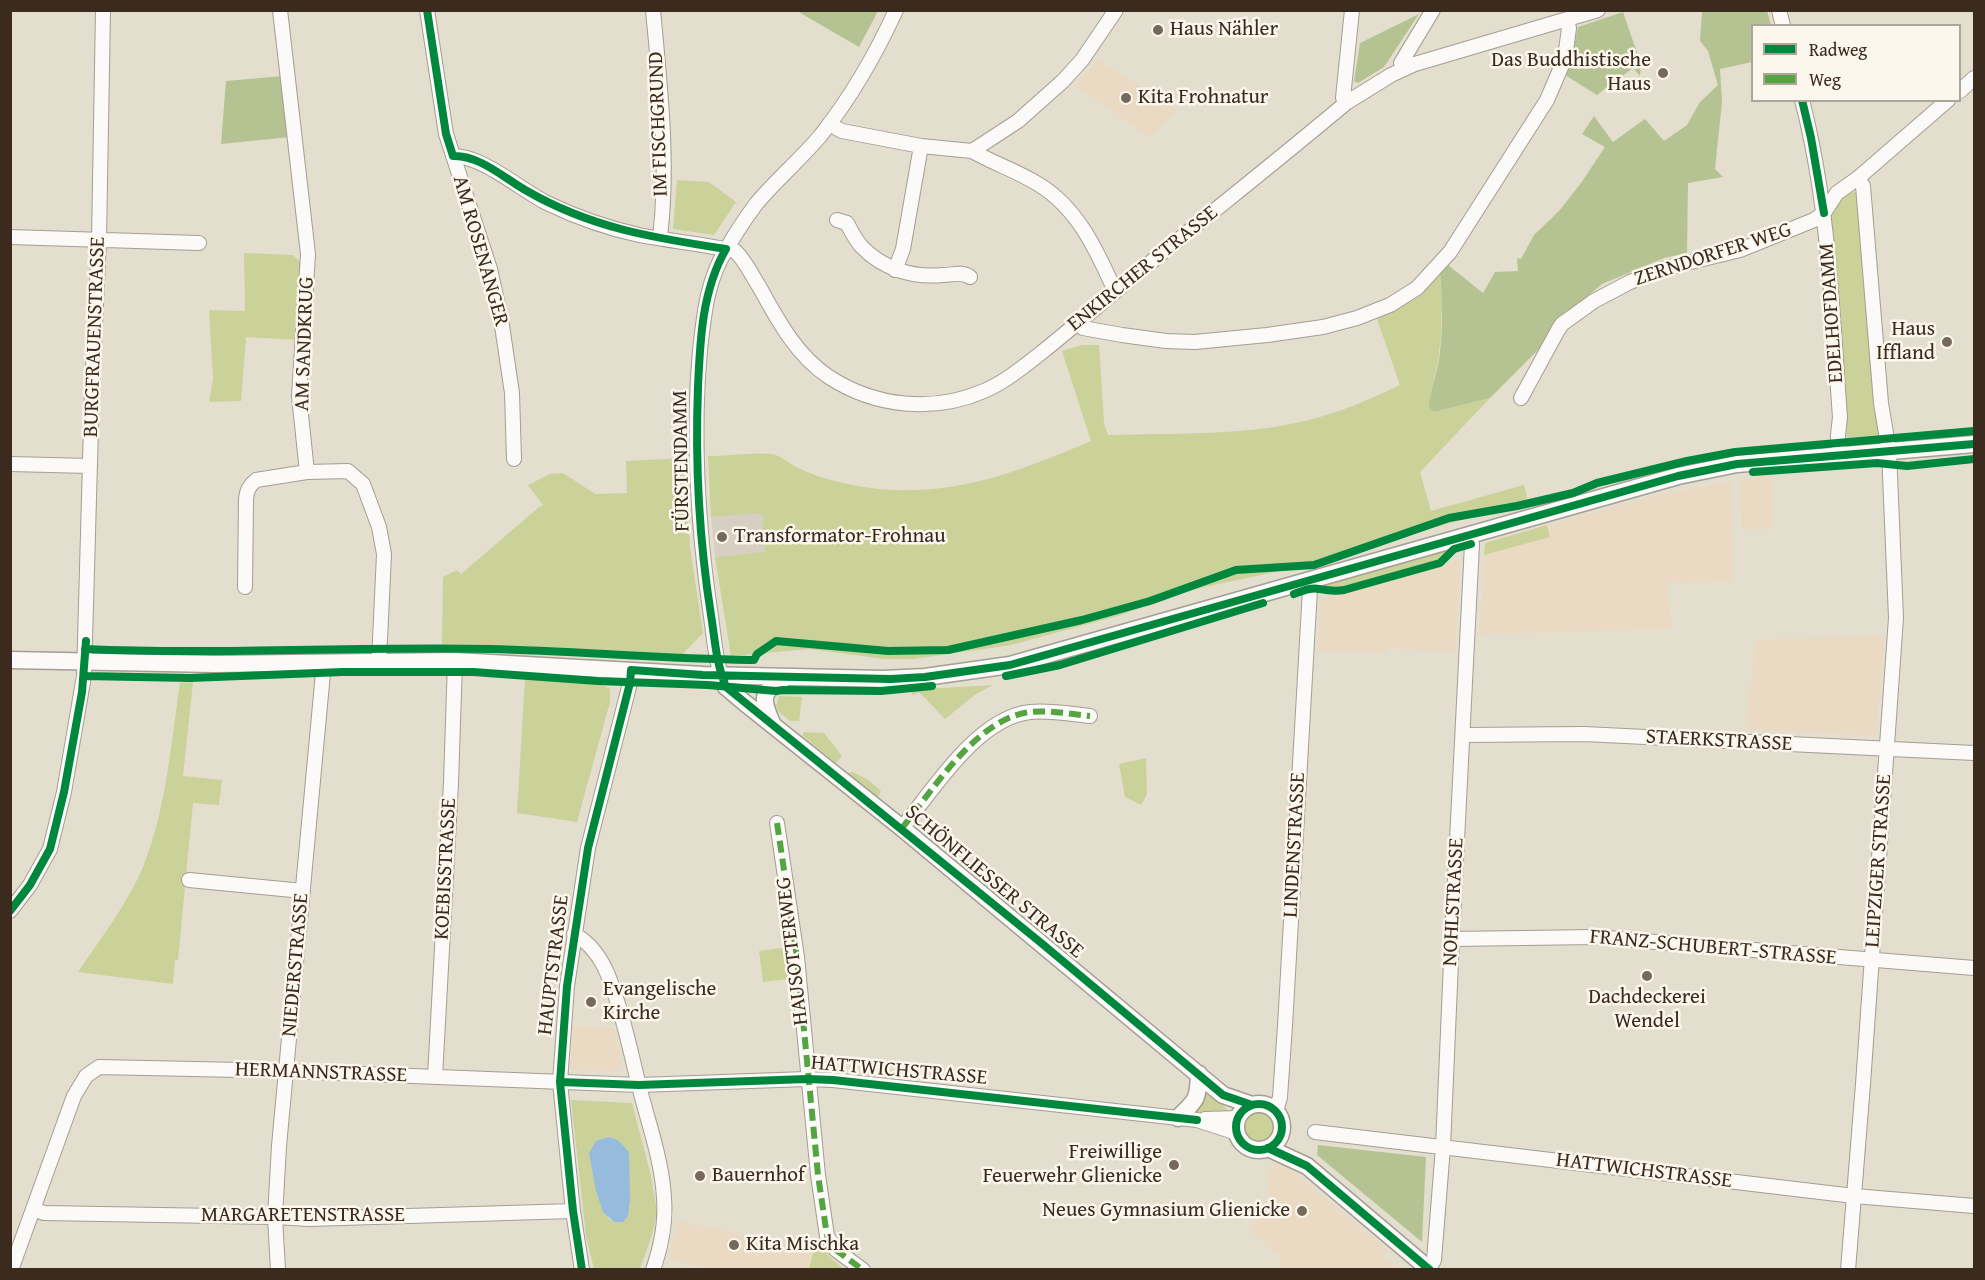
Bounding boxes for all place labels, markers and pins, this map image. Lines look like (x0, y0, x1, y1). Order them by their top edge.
place label: Haus Nähler (1170, 17, 1278, 43)
marker: Haus Nähler (1151, 23, 1165, 37)
place label: Das Buddhistische Haus (1491, 48, 1651, 98)
marker: Das Buddhistische Haus (1656, 66, 1670, 80)
place label: Kita Frohnatur (1138, 85, 1269, 111)
marker: Kita Frohnatur (1119, 91, 1133, 105)
place label: Haus Iffland (1876, 317, 1935, 367)
marker: Haus Iffland (1940, 335, 1954, 349)
place label: Transformator-Frohnau (734, 524, 946, 550)
marker: Transformator-Frohnau (715, 530, 729, 544)
marker: Dachdeckerei Wendel (1640, 969, 1654, 983)
place label: Evangelische Kirche (603, 977, 716, 1027)
place label: Dachdeckerei Wendel (1588, 985, 1706, 1035)
marker: Evangelische Kirche (584, 995, 598, 1009)
place label: Freiwillige Feuerwehr Glienicke (983, 1140, 1162, 1190)
marker: Freiwillige Feuerwehr Glienicke (1167, 1158, 1181, 1172)
place label: Bauernhof (712, 1163, 805, 1189)
marker: Bauernhof (693, 1169, 707, 1183)
place label: Neues Gymnasium Glienicke (1042, 1198, 1290, 1224)
marker: Neues Gymnasium Glienicke (1295, 1204, 1309, 1218)
place label: Kita Mischka (746, 1232, 859, 1258)
marker: Kita Mischka (727, 1238, 741, 1252)

